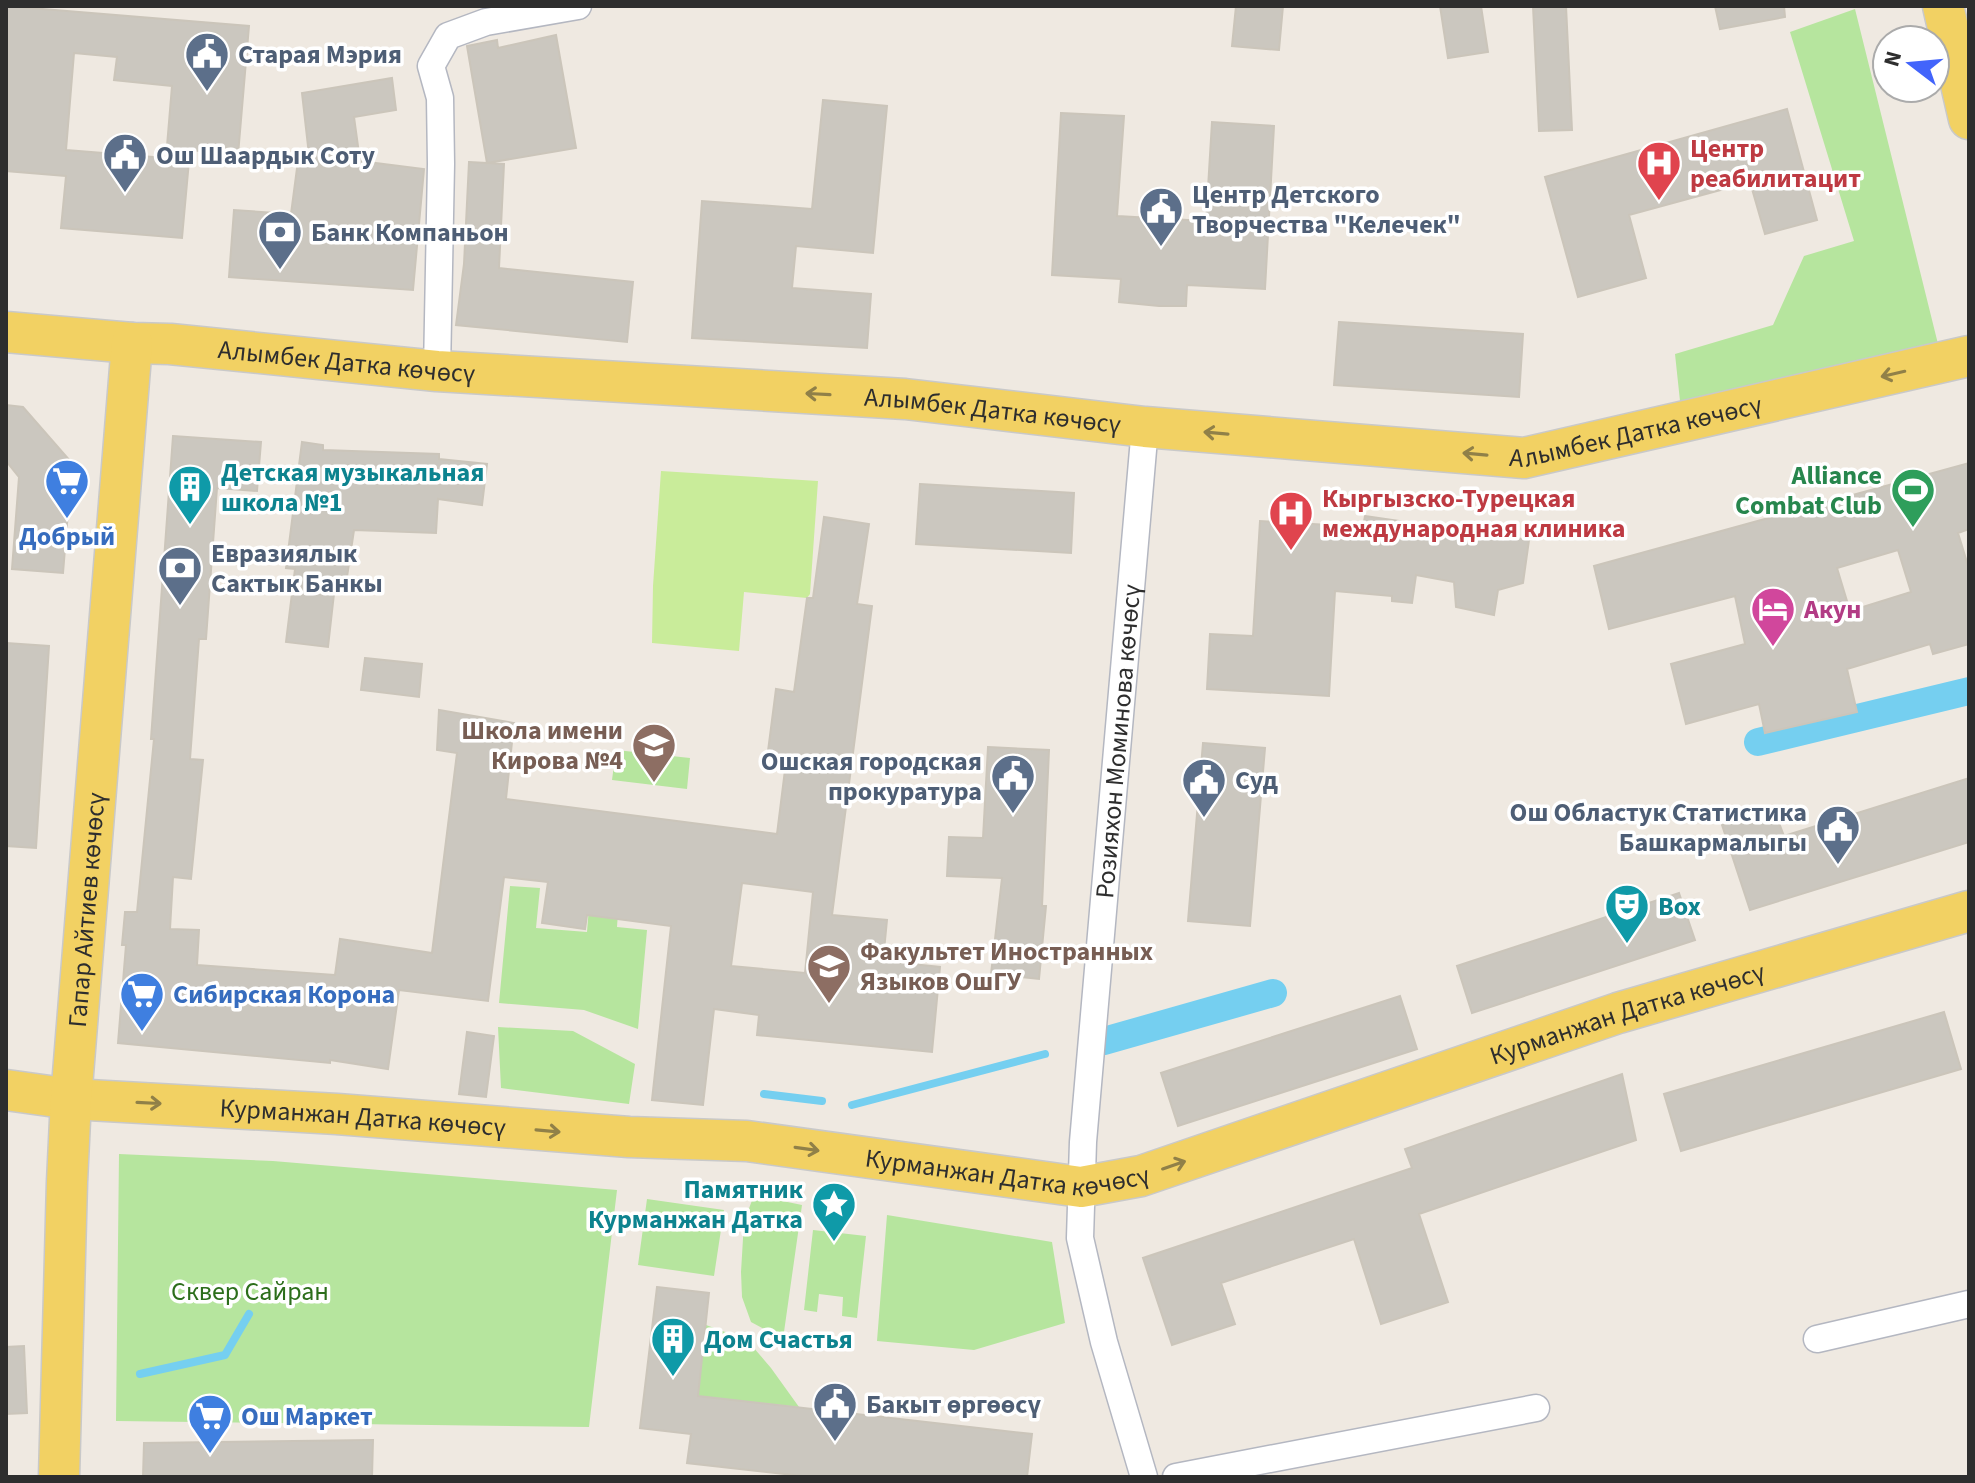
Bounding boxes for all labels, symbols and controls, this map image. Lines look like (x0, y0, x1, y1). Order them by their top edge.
north arrow (1871, 24, 1951, 104)
public building icon: Старая Мэрия (183, 30, 231, 93)
place label: Старая Мэрия (238, 36, 402, 73)
text: N (1875, 47, 1910, 70)
place label: Центр реабилитацит (1690, 130, 1861, 197)
public building icon: Ош Шаардык Соту (101, 131, 149, 194)
place label: Ош Шаардык Соту (156, 137, 375, 174)
hospital icon: Центр реабилитацит (1635, 139, 1683, 202)
place label: Центр Детского Творчества "Келечек" (1192, 176, 1461, 243)
public building icon: Центр Детского Творчества "Келечек" (1137, 185, 1185, 248)
bank icon: Банк Компаньон (256, 208, 304, 271)
place label: Банк Компаньон (311, 214, 509, 251)
street label: Алымбек Датка көчөсү (216, 331, 476, 392)
one-way arrow (1881, 367, 1906, 382)
street label: Алымбек Датка көчөсү (863, 379, 1123, 443)
one-way arrow (805, 386, 832, 401)
street label: Алымбек Датка көчөсү (1508, 386, 1766, 477)
one-way arrow (1203, 425, 1230, 440)
one-way arrow (1462, 446, 1489, 461)
place label: Детская музыкальная школа №1 (221, 454, 484, 521)
supermarket icon: Добрый (43, 457, 91, 520)
place label: Alliance Combat Club (1735, 457, 1882, 524)
building icon: Детская музыкальная школа №1 (166, 463, 214, 526)
sports icon: Alliance Combat Club (1889, 466, 1937, 529)
place label: Кыргызско-Турецкая международная клиника (1322, 480, 1625, 547)
hospital icon: Кыргызско-Турецкая международная клиника (1267, 489, 1315, 552)
place label: Добрый (19, 518, 115, 555)
place label: Евразиялык Сактык Банкы (211, 535, 383, 602)
bank icon: Евразиялык Сактык Банкы (156, 544, 204, 607)
street label: Розияхон Моминова көчөсү (1086, 582, 1150, 900)
hotel icon: Акун (1749, 585, 1797, 648)
place label: Акун (1803, 591, 1861, 628)
place label: Школа имени Кирова №4 (461, 712, 623, 779)
school or university icon: Школа имени Кирова №4 (630, 721, 678, 784)
place label: Ошская городская прокуратура (761, 743, 982, 810)
public building icon: Ошская городская прокуратура (989, 752, 1037, 815)
public building icon: Суд (1180, 756, 1228, 819)
place label: Суд (1235, 762, 1278, 799)
street label: Гапар Айтиев көчөсү (59, 791, 115, 1029)
place label: Ош Областук Статистика Башкармалыгы (1510, 794, 1807, 861)
public building icon: Ош Областук Статистика Башкармалыгы (1814, 803, 1862, 866)
theatre icon: Box (1603, 882, 1651, 945)
place label: Box (1658, 888, 1701, 925)
place label: Факультет Иностранных Языков ОшГУ (860, 933, 1153, 1000)
school or university icon: Факультет Иностранных Языков ОшГУ (805, 942, 853, 1005)
street label: Курманжан Датка көчөсү (1485, 953, 1769, 1074)
supermarket icon: Сибирская Корона (118, 970, 166, 1033)
place label: Сибирская Корона (173, 976, 395, 1013)
street label: Курманжан Датка көчөсү (219, 1089, 507, 1146)
one-way arrow (135, 1096, 162, 1111)
one-way arrow (534, 1124, 561, 1139)
street label: Курманжан Датка көчөсү (863, 1140, 1155, 1206)
one-way arrow (794, 1142, 820, 1157)
one-way arrow (1161, 1157, 1186, 1171)
place label: Памятник Курманжан Датка (588, 1171, 804, 1238)
place icon: Памятник Курманжан Датка (810, 1180, 858, 1243)
park label: Сквер Сайран (171, 1273, 329, 1310)
building icon: Дом Счастья (649, 1315, 697, 1378)
place label: Дом Счастья (704, 1321, 853, 1358)
public building icon: Бакыт өргөөсү (811, 1380, 859, 1443)
place label: Бакыт өргөөсү (866, 1386, 1041, 1423)
supermarket icon: Ош Маркет (186, 1392, 234, 1455)
place label: Ош Маркет (241, 1398, 373, 1435)

